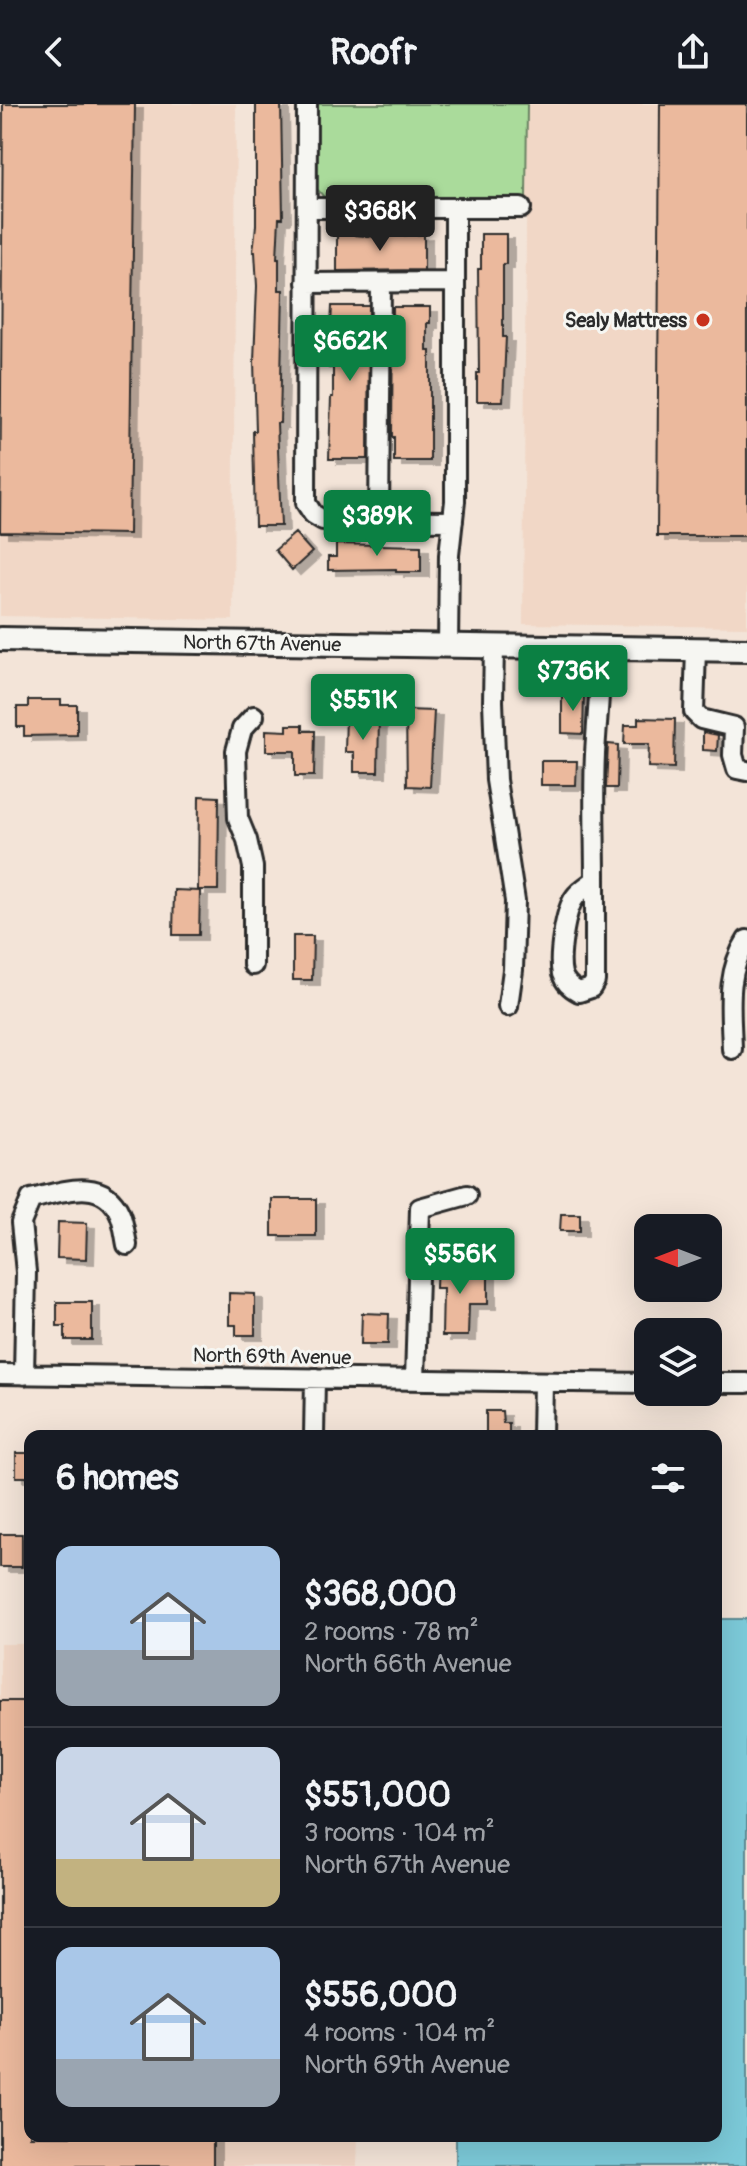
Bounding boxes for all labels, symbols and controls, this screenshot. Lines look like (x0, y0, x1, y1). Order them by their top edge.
icon: back (32, 30, 76, 74)
text: Roofr (330, 30, 417, 75)
icon: share (671, 30, 715, 74)
pin: $368K (324, 185, 436, 253)
text: $368K (344, 195, 416, 227)
place label: Sealy Mattress (565, 308, 687, 333)
marker: Sealy Mattress (694, 311, 712, 329)
pin: $662K (294, 315, 406, 383)
text: $662K (313, 325, 387, 357)
pin: $389K (321, 490, 433, 558)
text: $389K (342, 500, 412, 532)
street label: North 67th Avenue (183, 630, 342, 657)
pin: $736K (517, 645, 629, 713)
text: $736K (536, 655, 610, 687)
pin: $551K (307, 674, 419, 742)
text: $551K (329, 684, 397, 716)
north arrow (634, 1214, 722, 1302)
map controls (634, 1214, 722, 1406)
pin: $556K (404, 1228, 516, 1296)
text: $556K (423, 1238, 497, 1270)
button: layers (634, 1318, 722, 1406)
street label: North 69th Avenue (193, 1343, 352, 1370)
icon: filters (646, 1456, 690, 1500)
text: 6 homes (56, 1457, 179, 1500)
text: $368,000 (304, 1573, 457, 1616)
icon: home (120, 1578, 216, 1674)
text: 2 rooms · 78 m² (304, 1616, 479, 1648)
text: North 66th Avenue (304, 1648, 512, 1680)
text: $551,000 (304, 1774, 451, 1817)
icon: home (120, 1779, 216, 1875)
text: 3 rooms · 104 m² (304, 1817, 495, 1849)
text: North 67th Avenue (304, 1849, 510, 1881)
text: $556,000 (304, 1974, 457, 2017)
icon: home (120, 1979, 216, 2075)
text: 4 rooms · 104 m² (304, 2017, 495, 2049)
text: North 69th Avenue (304, 2049, 510, 2081)

